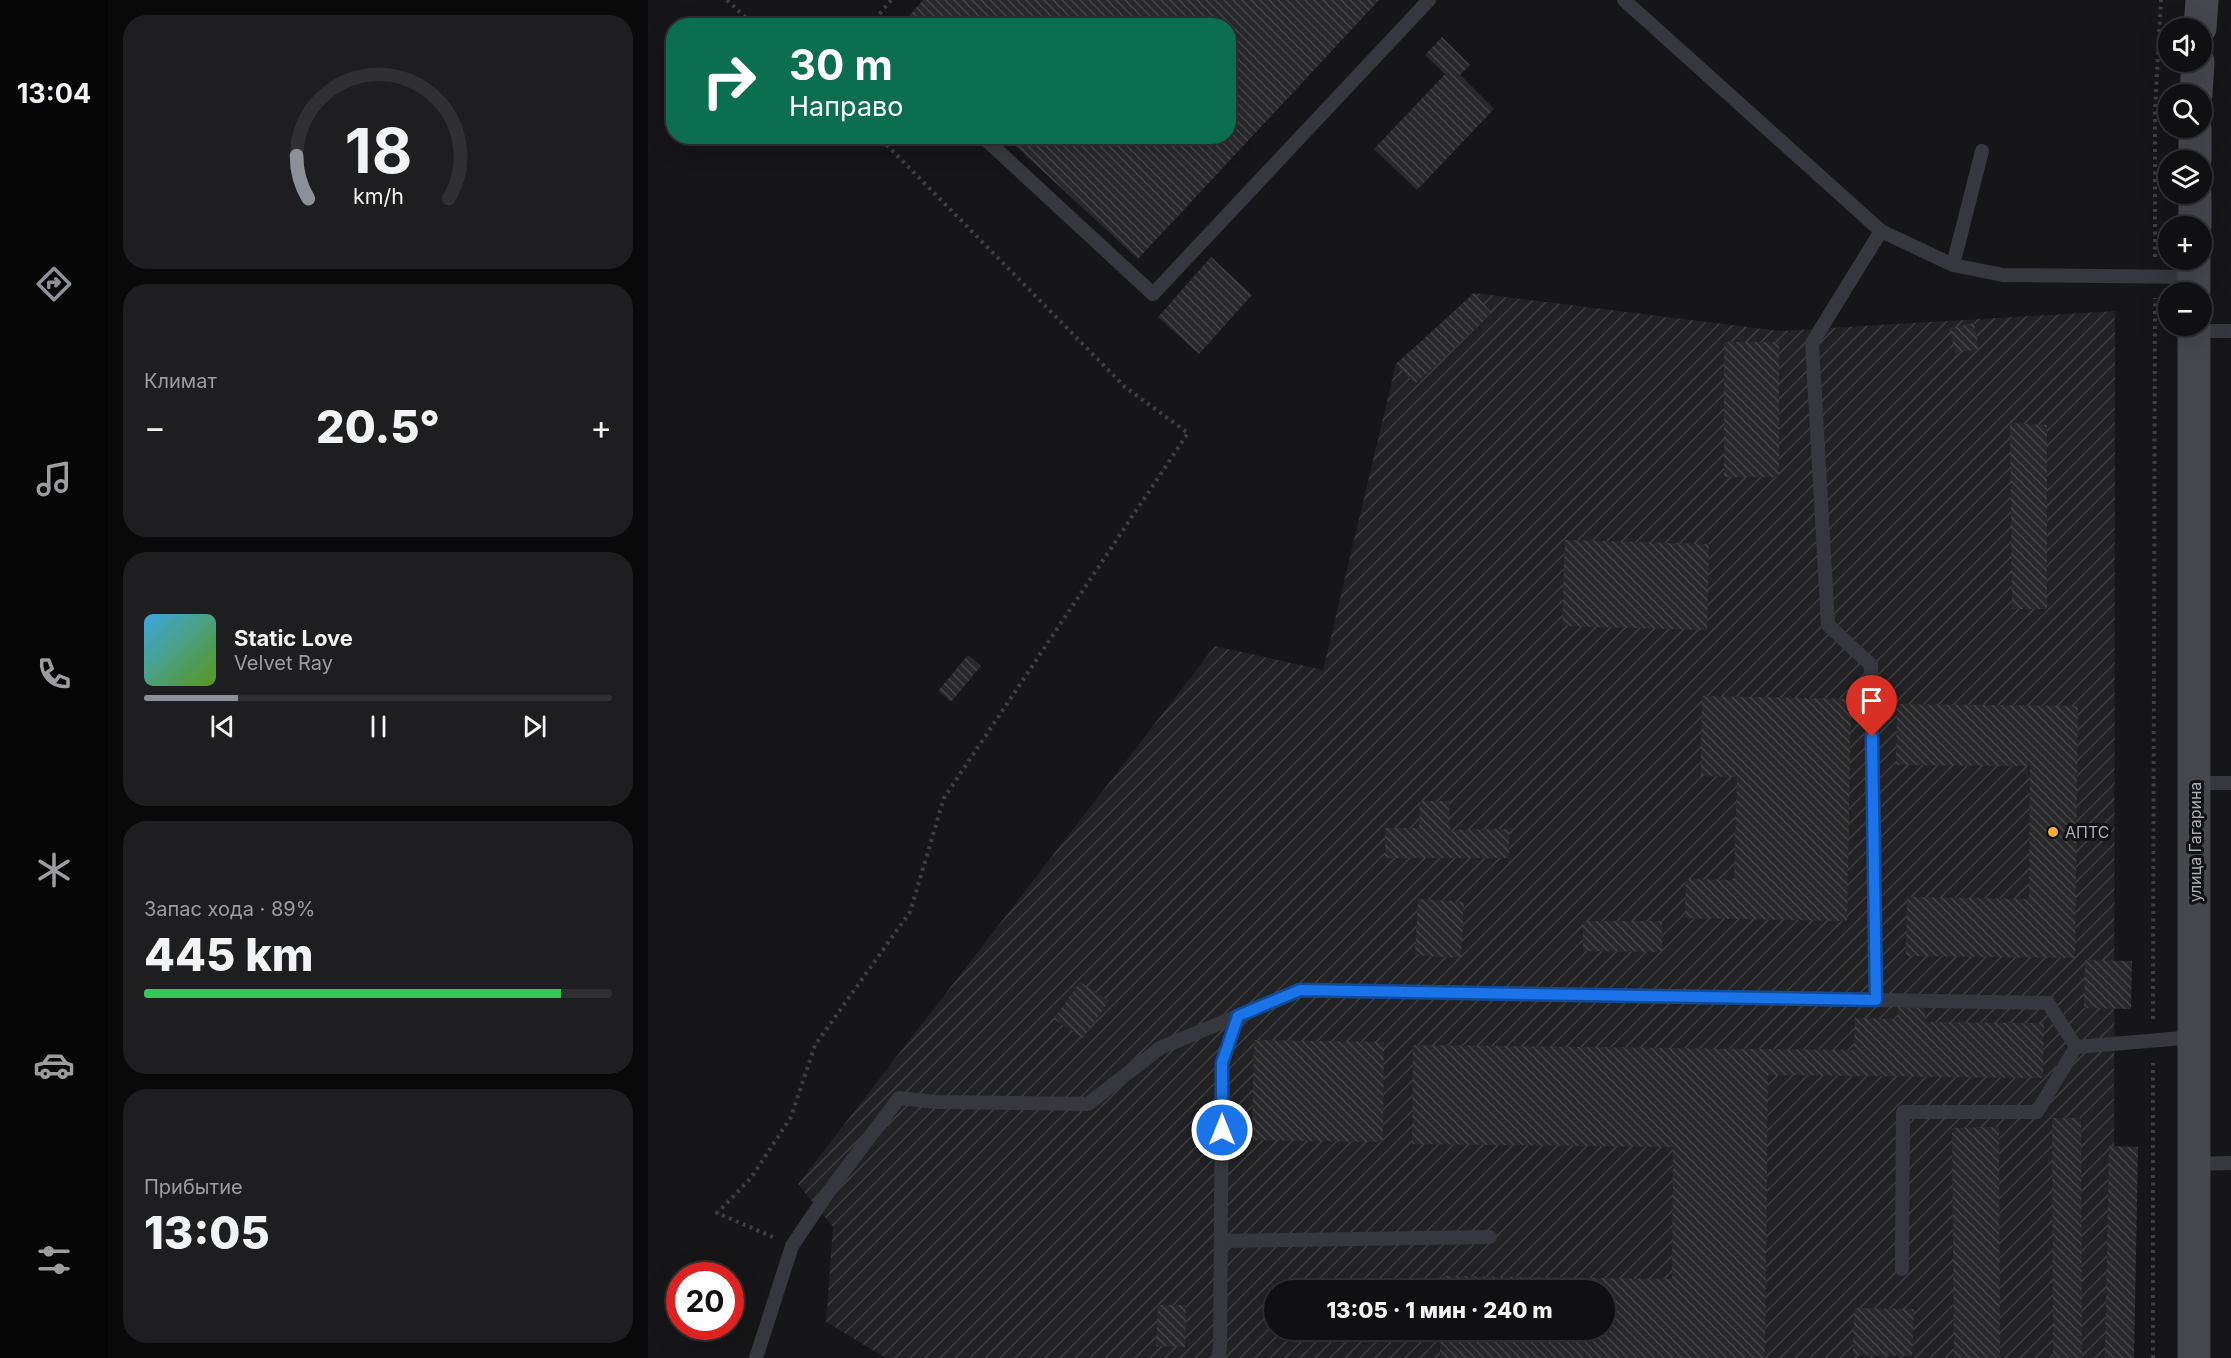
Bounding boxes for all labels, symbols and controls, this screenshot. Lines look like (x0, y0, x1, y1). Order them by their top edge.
map controls (2158, 18, 2212, 336)
button: sound (2158, 18, 2212, 72)
text: 30 m (789, 39, 893, 90)
icon: right (690, 42, 768, 120)
text: 13:04 (17, 77, 91, 110)
button: search (2158, 84, 2212, 138)
text: Направо (789, 90, 904, 123)
text: 18 (344, 113, 412, 188)
button: layers (2158, 150, 2212, 204)
text: km/h (353, 183, 403, 209)
button: + (2158, 216, 2212, 270)
icon: directions (33, 263, 75, 305)
button: − (2158, 282, 2212, 336)
text: Климат (144, 369, 217, 393)
text: 20.5° (316, 399, 440, 454)
text: − (144, 407, 166, 447)
text: + (590, 407, 612, 447)
icon: music (33, 458, 75, 500)
text: Static Love (234, 625, 353, 651)
text: Velvet Ray (234, 651, 333, 675)
icon: phone (33, 653, 75, 695)
pin (1846, 675, 1897, 737)
icon: arrive (1855, 684, 1888, 717)
icon: previous (206, 710, 239, 743)
icon: pause (362, 710, 395, 743)
icon: next (518, 710, 551, 743)
street label: улица Гагарина (2185, 782, 2205, 902)
place label: АПТС (2065, 822, 2109, 842)
marker: АПТС (2046, 825, 2060, 839)
icon: climate (33, 849, 75, 891)
text: Запас хода · 89% (144, 897, 315, 921)
text: 445 km (144, 927, 314, 982)
icon: car (33, 1044, 75, 1086)
position arrow (1190, 1098, 1254, 1162)
text: Прибытие (144, 1175, 243, 1199)
text: 13:05 (144, 1205, 270, 1260)
icon: filters (33, 1239, 75, 1281)
speed limit sign: 20 (666, 1262, 744, 1340)
text: 13:05 · 1 мин · 240 m (1326, 1297, 1553, 1323)

